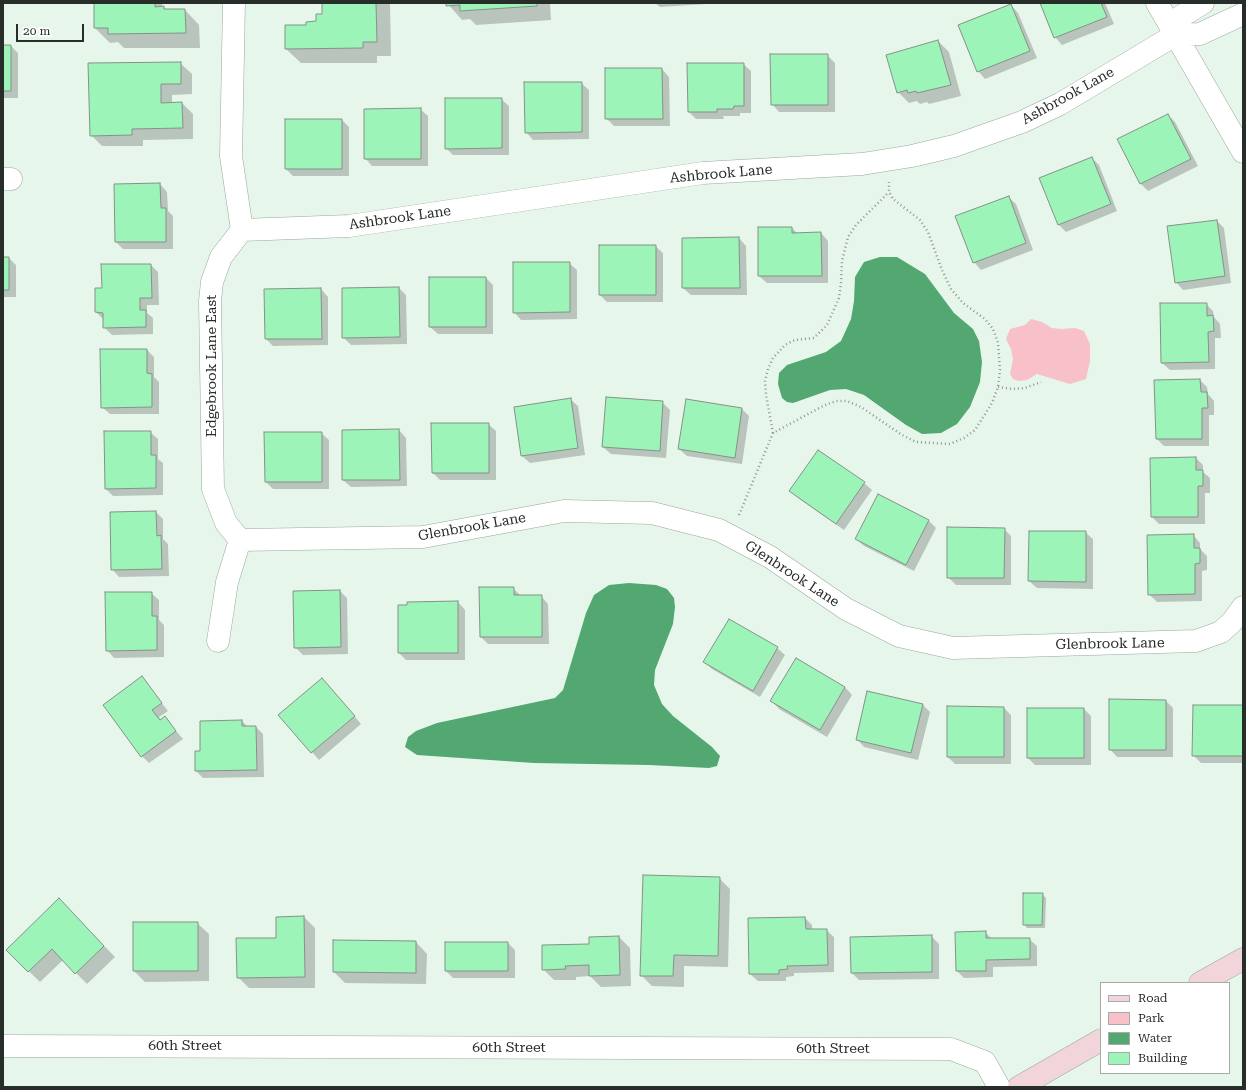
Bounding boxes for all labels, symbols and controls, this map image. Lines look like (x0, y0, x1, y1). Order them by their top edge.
scale bar (18, 16, 86, 42)
text: 20 m (23, 24, 50, 38)
street label: Ashbrook Lane (1019, 64, 1117, 128)
street label: Ashbrook Lane (669, 161, 773, 187)
street label: Ashbrook Lane (348, 203, 452, 233)
street label: Edgebrook Lane East (204, 295, 220, 437)
street label: Glenbrook Lane (417, 509, 527, 545)
street label: Glenbrook Lane (742, 537, 842, 611)
street label: Glenbrook Lane (1055, 635, 1165, 653)
legend (1100, 982, 1230, 1074)
text: Road (1138, 991, 1167, 1005)
text: Park (1138, 1011, 1164, 1025)
text: Water (1138, 1031, 1172, 1045)
street label: 60th Street (148, 1038, 222, 1054)
street label: 60th Street (472, 1040, 546, 1056)
street label: 60th Street (796, 1041, 870, 1057)
text: Building (1138, 1051, 1187, 1065)

